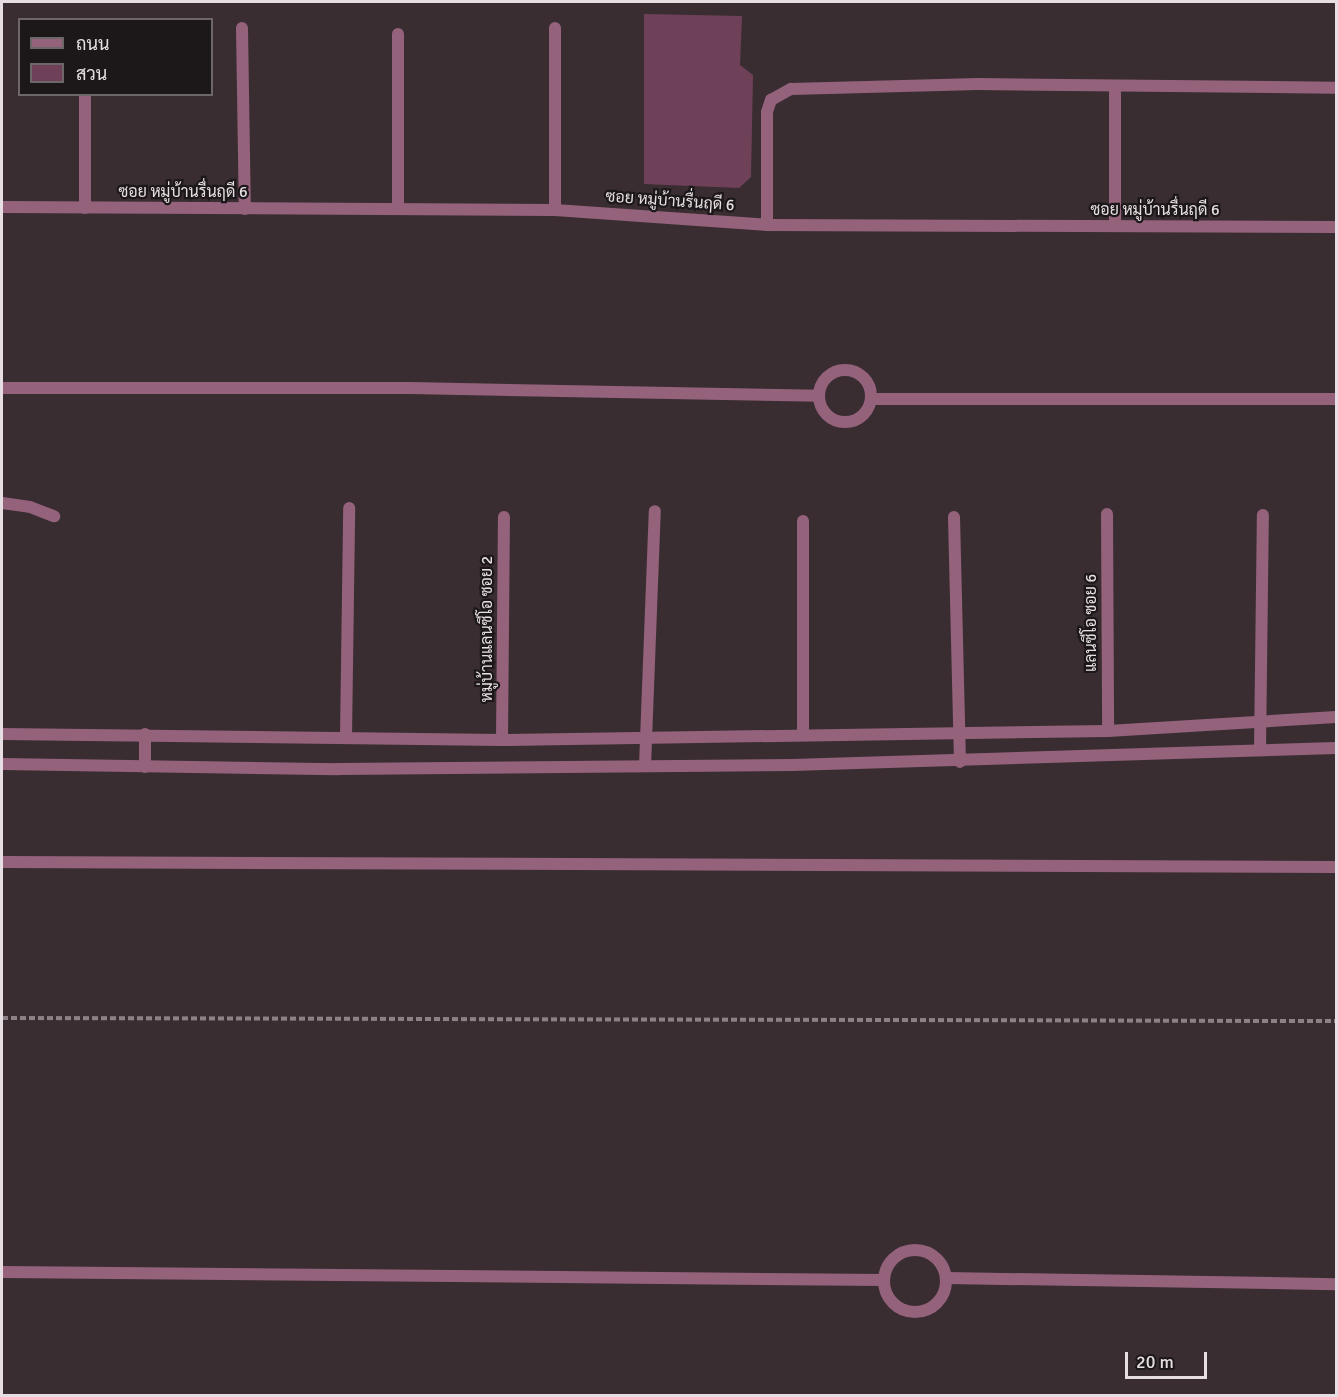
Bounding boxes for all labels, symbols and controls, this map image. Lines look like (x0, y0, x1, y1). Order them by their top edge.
legend (18, 18, 213, 96)
text: ถนน (76, 33, 109, 55)
text: สวน (76, 63, 107, 85)
street label: ซอย หมู่บ้านรื่นฤดี 6 (118, 182, 248, 202)
street label: ซอย หมู่บ้านรื่นฤดี 6 (605, 187, 735, 215)
street label: ซอย หมู่บ้านรื่นฤดี 6 (1090, 200, 1220, 220)
street label: หมู่บ้านแลนซีโอ ซอย 2 (477, 556, 497, 702)
street label: แลนซีโอ ซอย 6 (1081, 574, 1101, 672)
scale bar (1128, 1340, 1210, 1378)
text: 20 m (1136, 1351, 1174, 1373)

